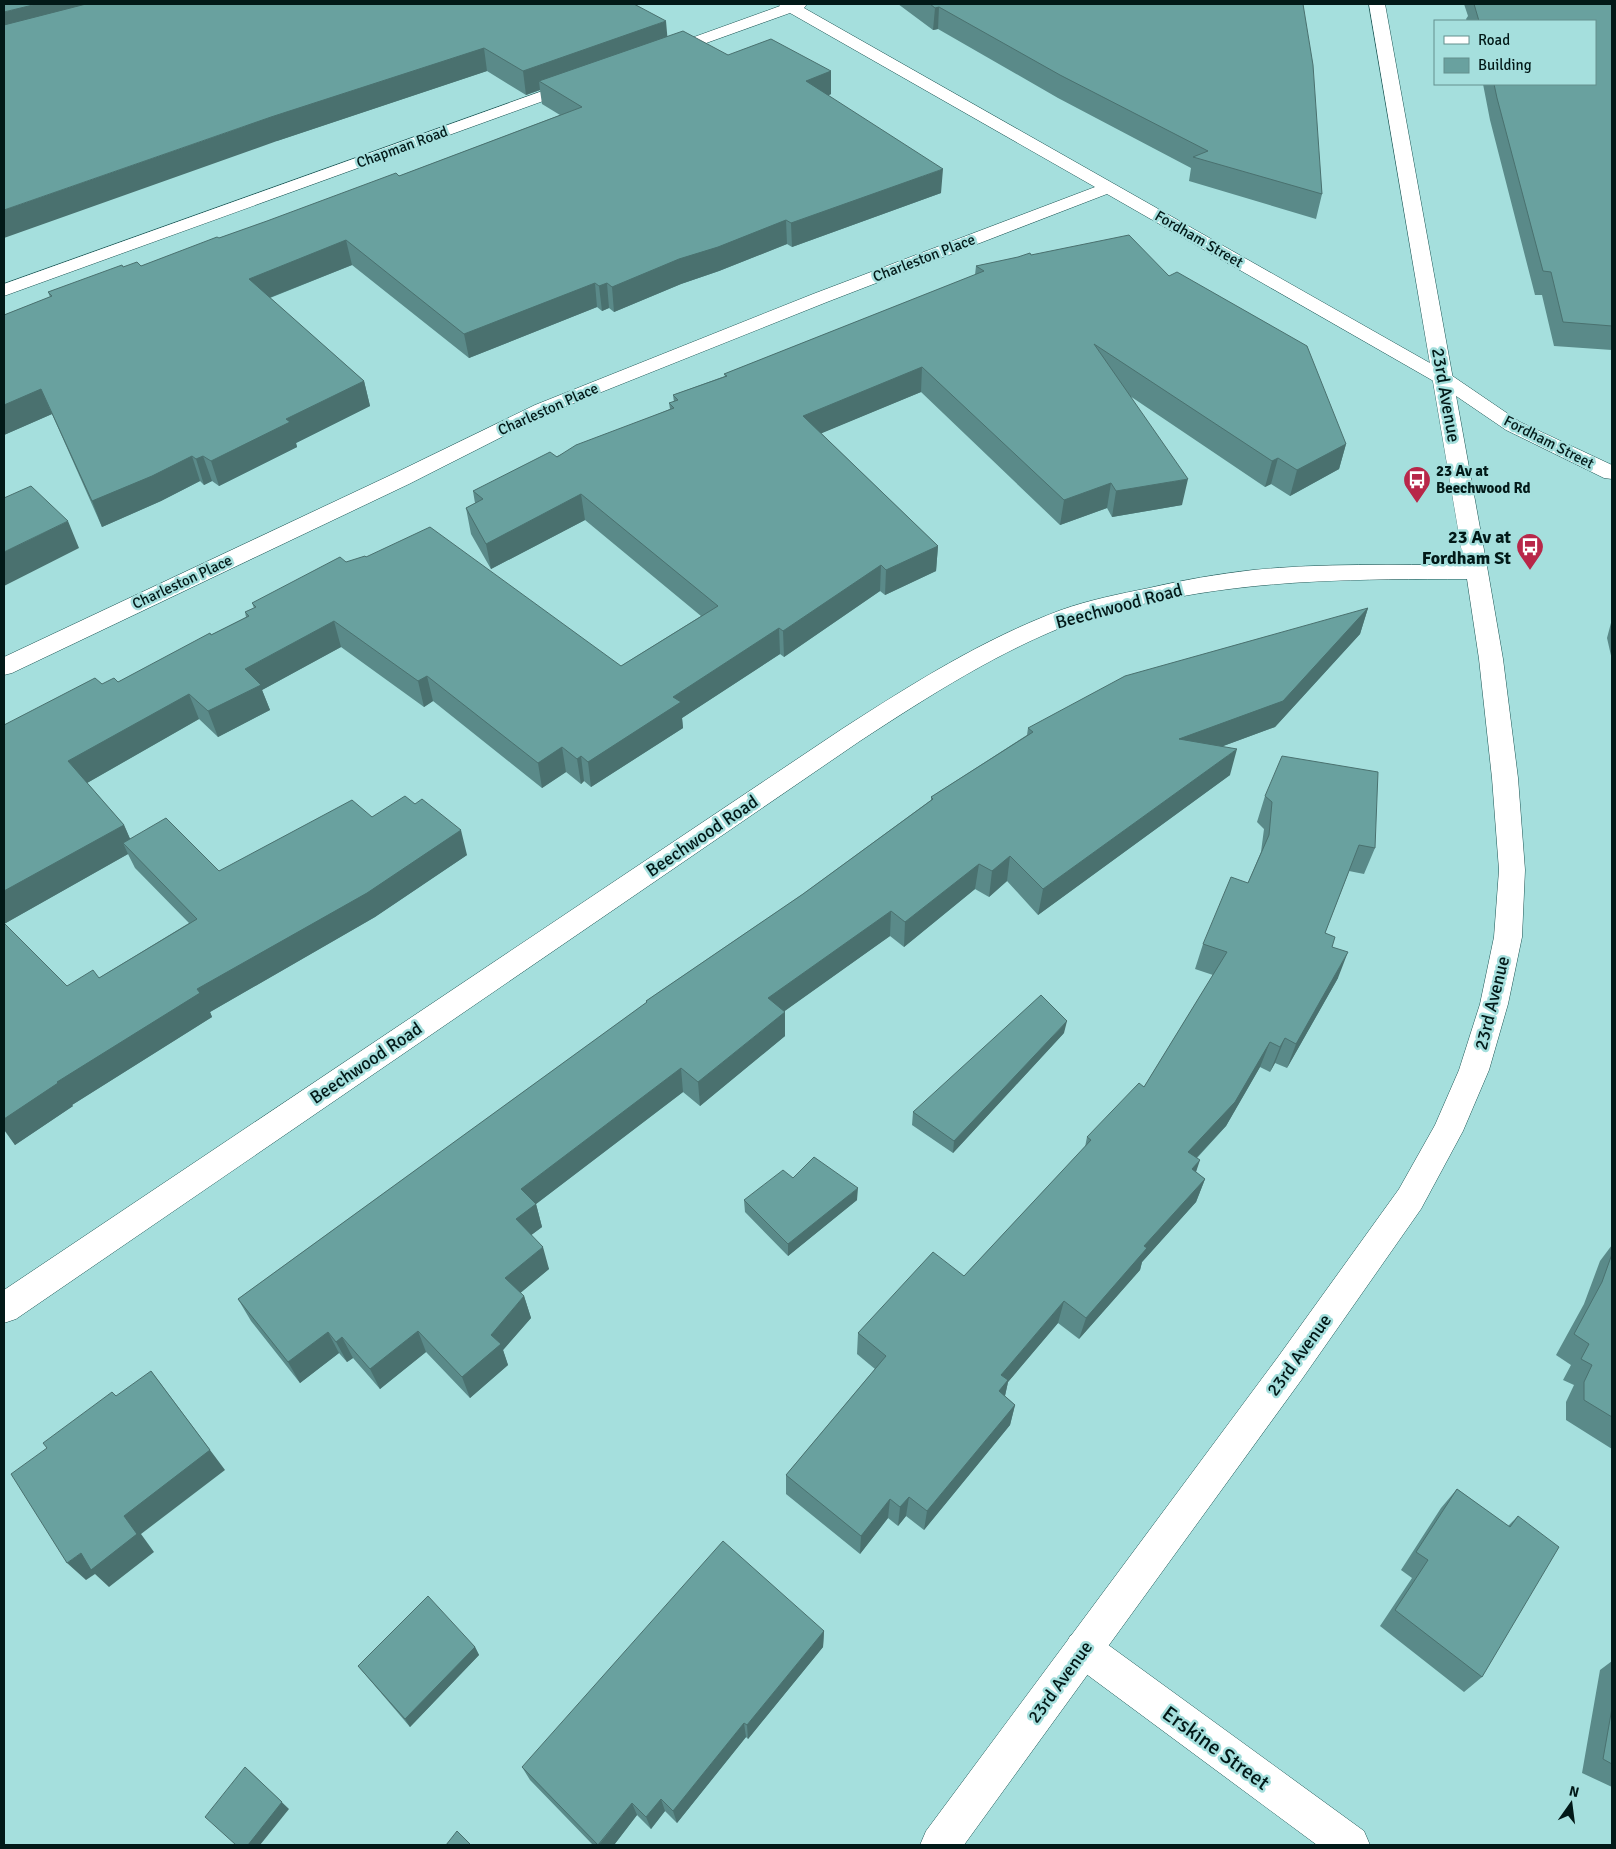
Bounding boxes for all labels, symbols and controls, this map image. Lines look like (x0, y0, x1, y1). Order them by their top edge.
legend (1434, 20, 1596, 85)
text: Road (1478, 31, 1510, 49)
text: Building (1478, 56, 1532, 74)
street label: Chapman Road (354, 122, 450, 172)
street label: Fordham Street (1152, 207, 1246, 271)
street label: Charleston Place (870, 230, 978, 286)
street label: 23rd Avenue (1427, 346, 1465, 444)
street label: Charleston Place (495, 379, 601, 439)
street label: Fordham Street (1501, 412, 1597, 472)
place label: 23 Av at Beechwood Rd (1436, 462, 1531, 497)
bus stop icon: 23 Av at Beechwood Rd (1402, 465, 1432, 504)
place label: 23 Av at Fordham St (1422, 526, 1511, 569)
bus stop icon: 23 Av at Fordham St (1515, 532, 1545, 571)
street label: Charleston Place (129, 551, 235, 613)
street label: Beechwood Road (1053, 578, 1185, 634)
street label: Beechwood Road (642, 790, 762, 882)
street label: 23rd Avenue (1470, 954, 1514, 1052)
street label: Beechwood Road (306, 1017, 426, 1109)
street label: 23rd Avenue (1262, 1310, 1336, 1400)
street label: 23rd Avenue (1023, 1637, 1097, 1727)
street label: Erskine Street (1157, 1700, 1275, 1796)
north arrow (1546, 1779, 1596, 1829)
text: N (1567, 1782, 1581, 1801)

